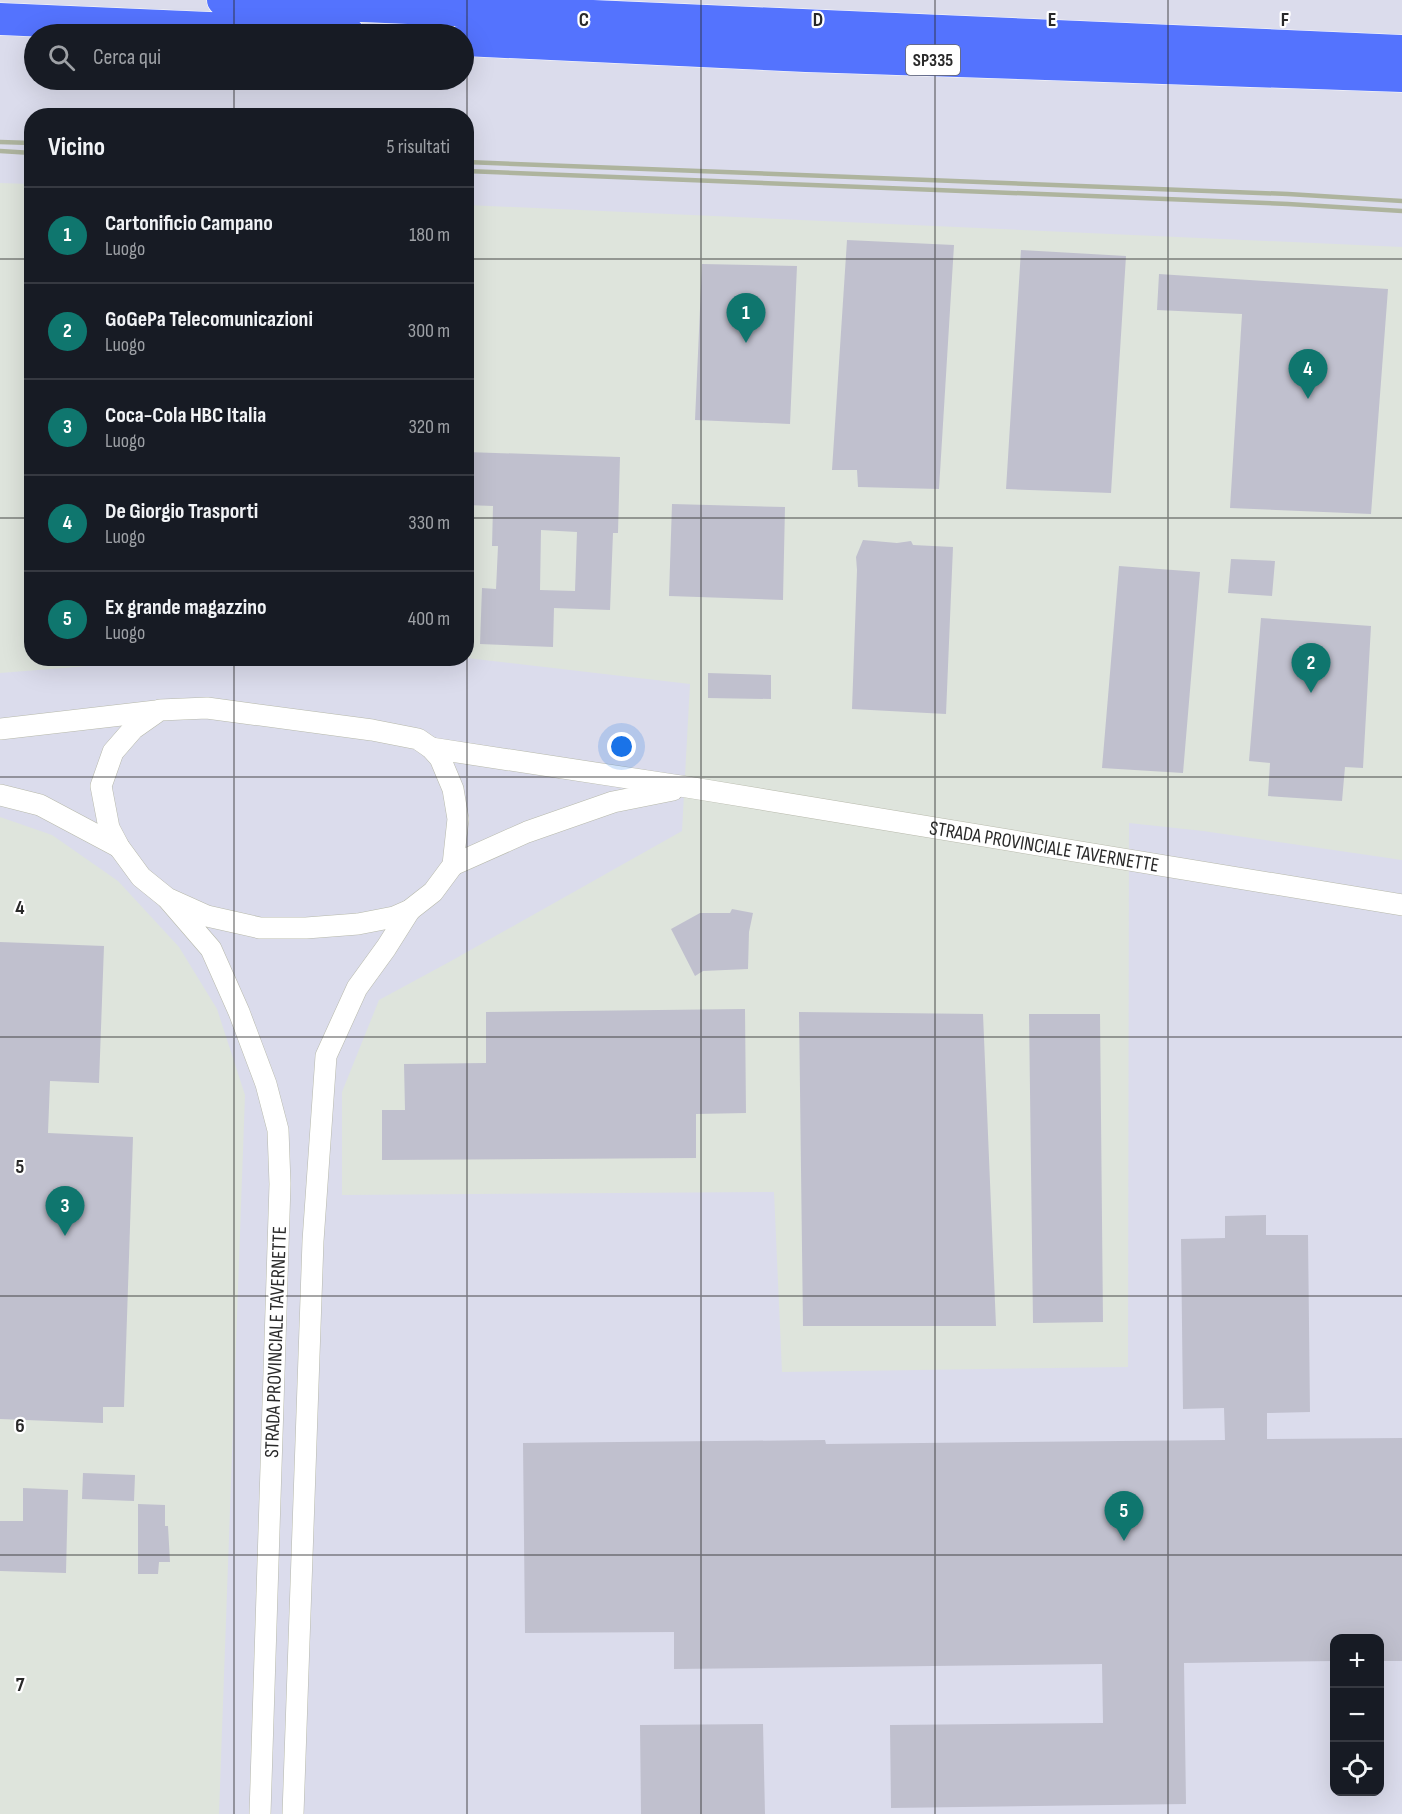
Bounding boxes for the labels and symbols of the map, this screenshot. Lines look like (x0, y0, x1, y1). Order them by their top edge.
text: C (579, 8, 589, 32)
text: D (813, 8, 823, 32)
text: E (1048, 8, 1056, 32)
text: F (1281, 8, 1289, 32)
road number: SP335 (906, 45, 960, 75)
pin: 1 (726, 294, 766, 343)
pin: 4 (1288, 350, 1328, 399)
pin: 2 (1292, 644, 1330, 693)
your location (607, 732, 636, 761)
street label: STRADA PROVINCIALE TAVERNETTE (928, 816, 1160, 878)
text: 4 (15, 896, 25, 920)
text: 5 (16, 1155, 25, 1179)
pin: 3 (46, 1186, 84, 1236)
street label: STRADA PROVINCIALE TAVERNETTE (260, 1226, 292, 1458)
text: 6 (15, 1414, 25, 1438)
pin: 5 (1104, 1492, 1144, 1541)
text: 7 (16, 1673, 25, 1697)

